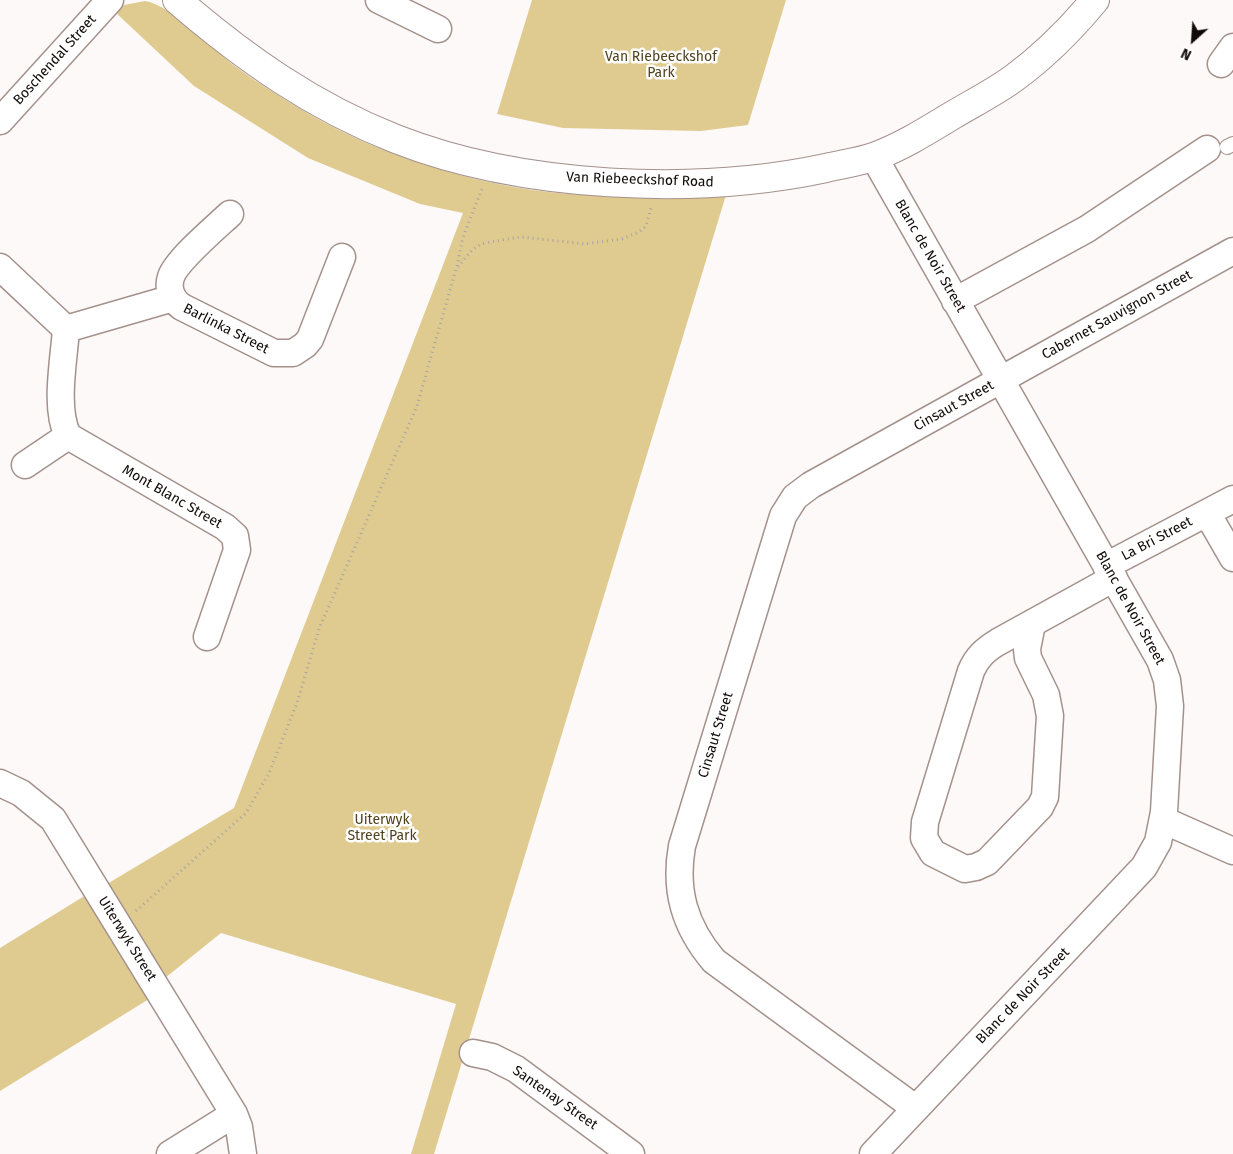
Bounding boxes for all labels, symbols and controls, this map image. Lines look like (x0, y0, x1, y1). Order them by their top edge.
street label: Boschendal Street (10, 11, 100, 109)
north arrow (1168, 15, 1218, 65)
text: N (1178, 44, 1194, 64)
park label: Van Riebeeckshof Park (605, 49, 717, 82)
street label: Van Riebeeckshof Road (566, 169, 714, 191)
street label: Blanc de Noir Street (891, 197, 969, 315)
street label: Cabernet Sauvignon Street (1039, 267, 1195, 363)
street label: Barlinka Street (180, 300, 272, 358)
street label: Cinsaut Street (911, 377, 997, 435)
street label: Mont Blanc Street (119, 462, 225, 532)
street label: La Bri Street (1119, 513, 1195, 565)
street label: Blanc de Noir Street (1092, 548, 1168, 668)
street label: Cinsaut Street (695, 690, 737, 780)
park label: Uiterwyk Street Park (347, 812, 417, 844)
street label: Uiterwyk Street (94, 893, 160, 985)
street label: Blanc de Noir Street (973, 944, 1073, 1048)
street label: Santenay Street (509, 1062, 601, 1134)

